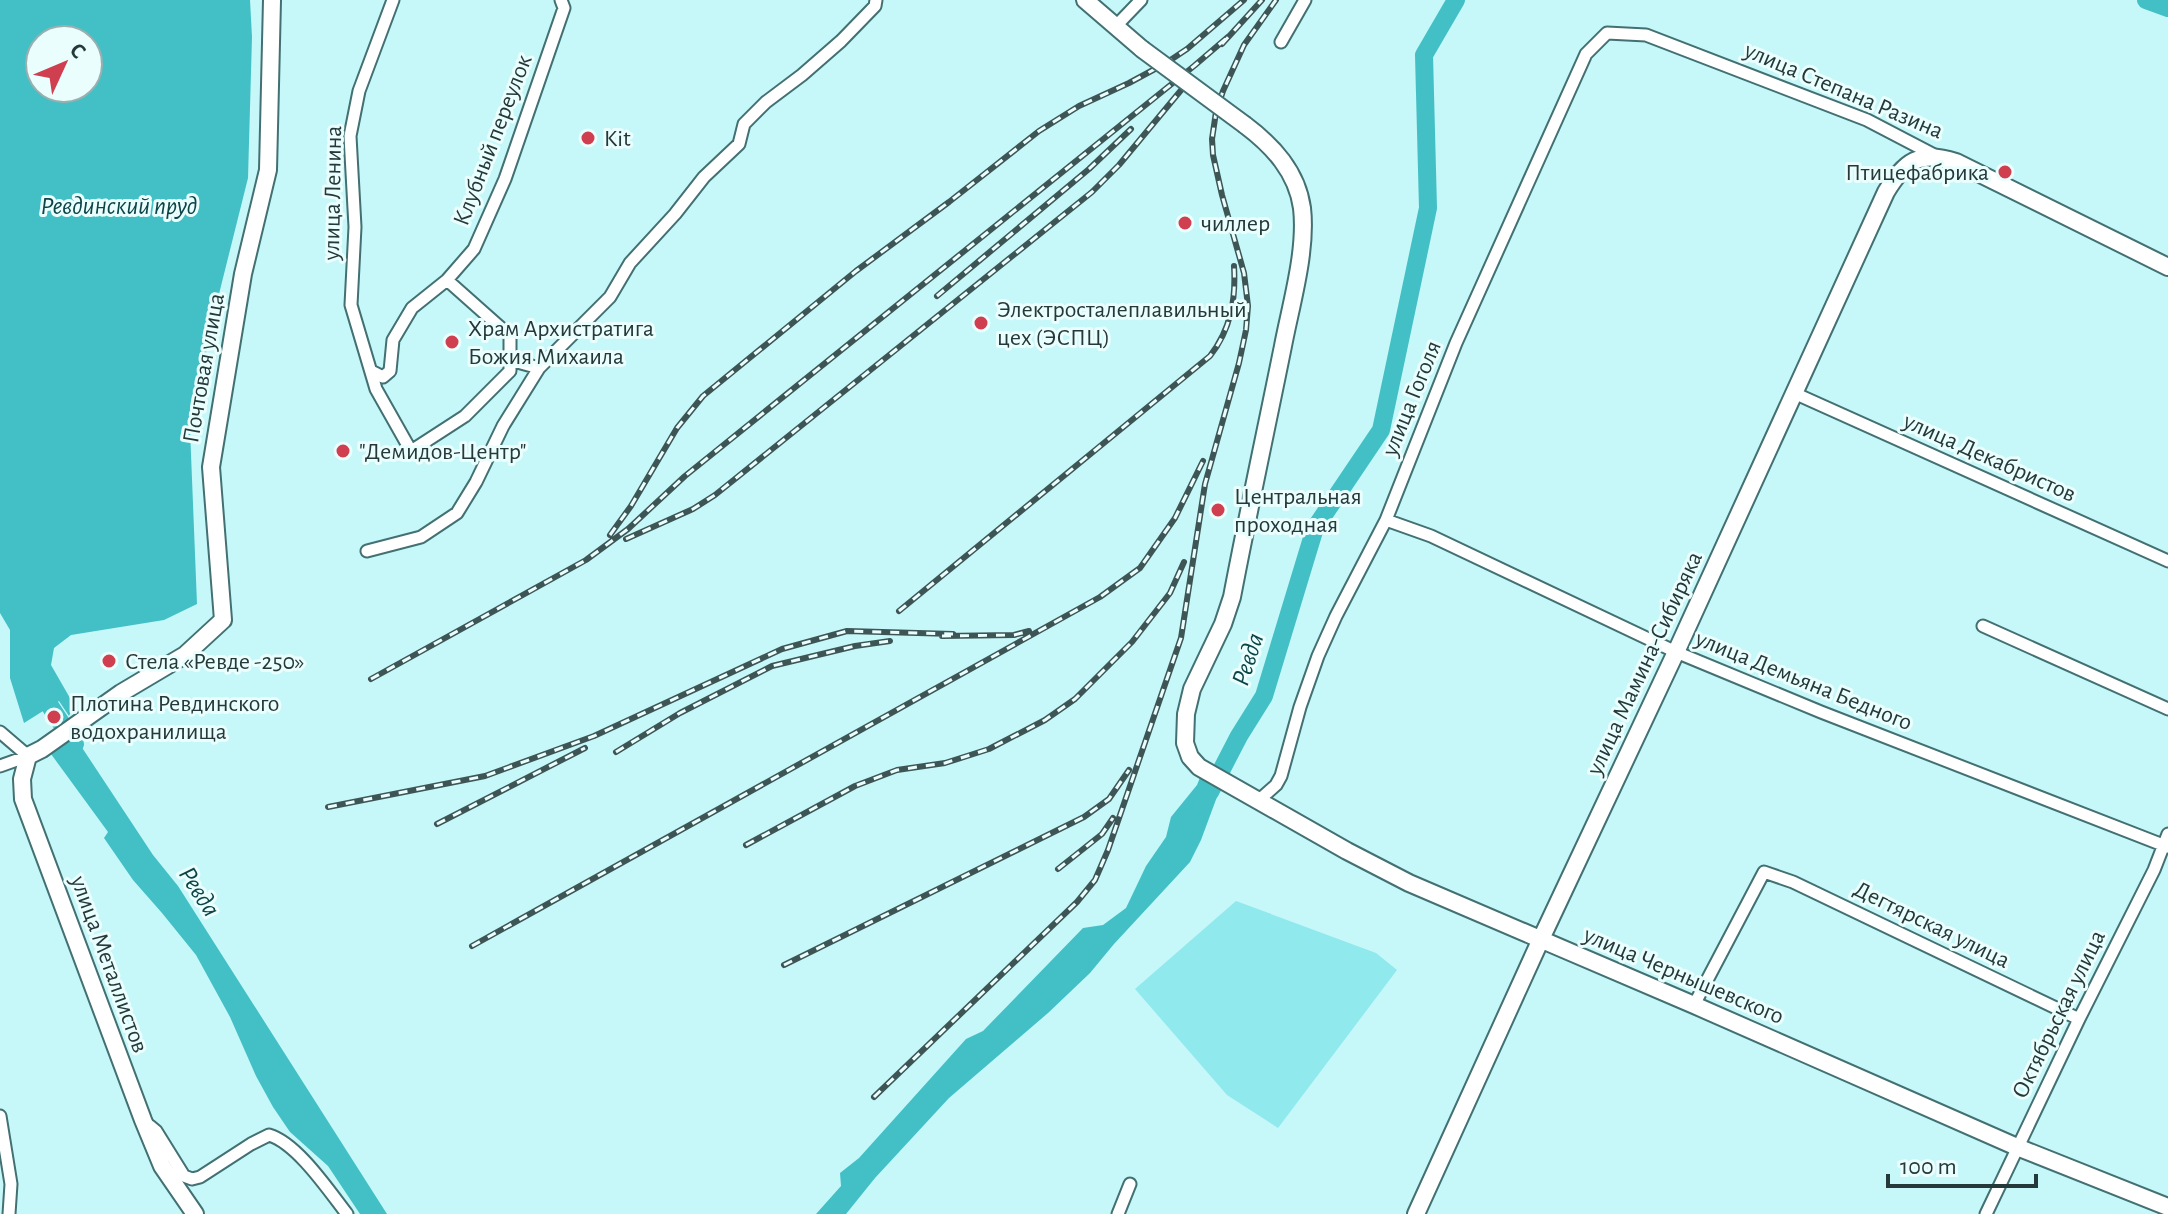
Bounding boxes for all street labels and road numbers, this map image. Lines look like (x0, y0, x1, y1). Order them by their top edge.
street label: улица Степана Разина (1740, 38, 1947, 144)
street label: Клубный переулок (449, 52, 537, 229)
street label: улица Ленина (320, 125, 346, 262)
street label: Почтовая улица (179, 291, 229, 445)
street label: улица Гоголя (1378, 337, 1446, 460)
street label: улица Декабристов (1899, 409, 2079, 507)
street label: улица Мамина-Сибиряка (1582, 548, 1707, 780)
street label: улица Демьяна Бедного (1691, 626, 1915, 735)
street label: улица Металлистов (66, 872, 152, 1056)
street label: Дегтярская улица (1850, 877, 2013, 973)
street label: улица Чернышевского (1579, 922, 1787, 1029)
street label: Октябрьская улица (2008, 927, 2110, 1102)

